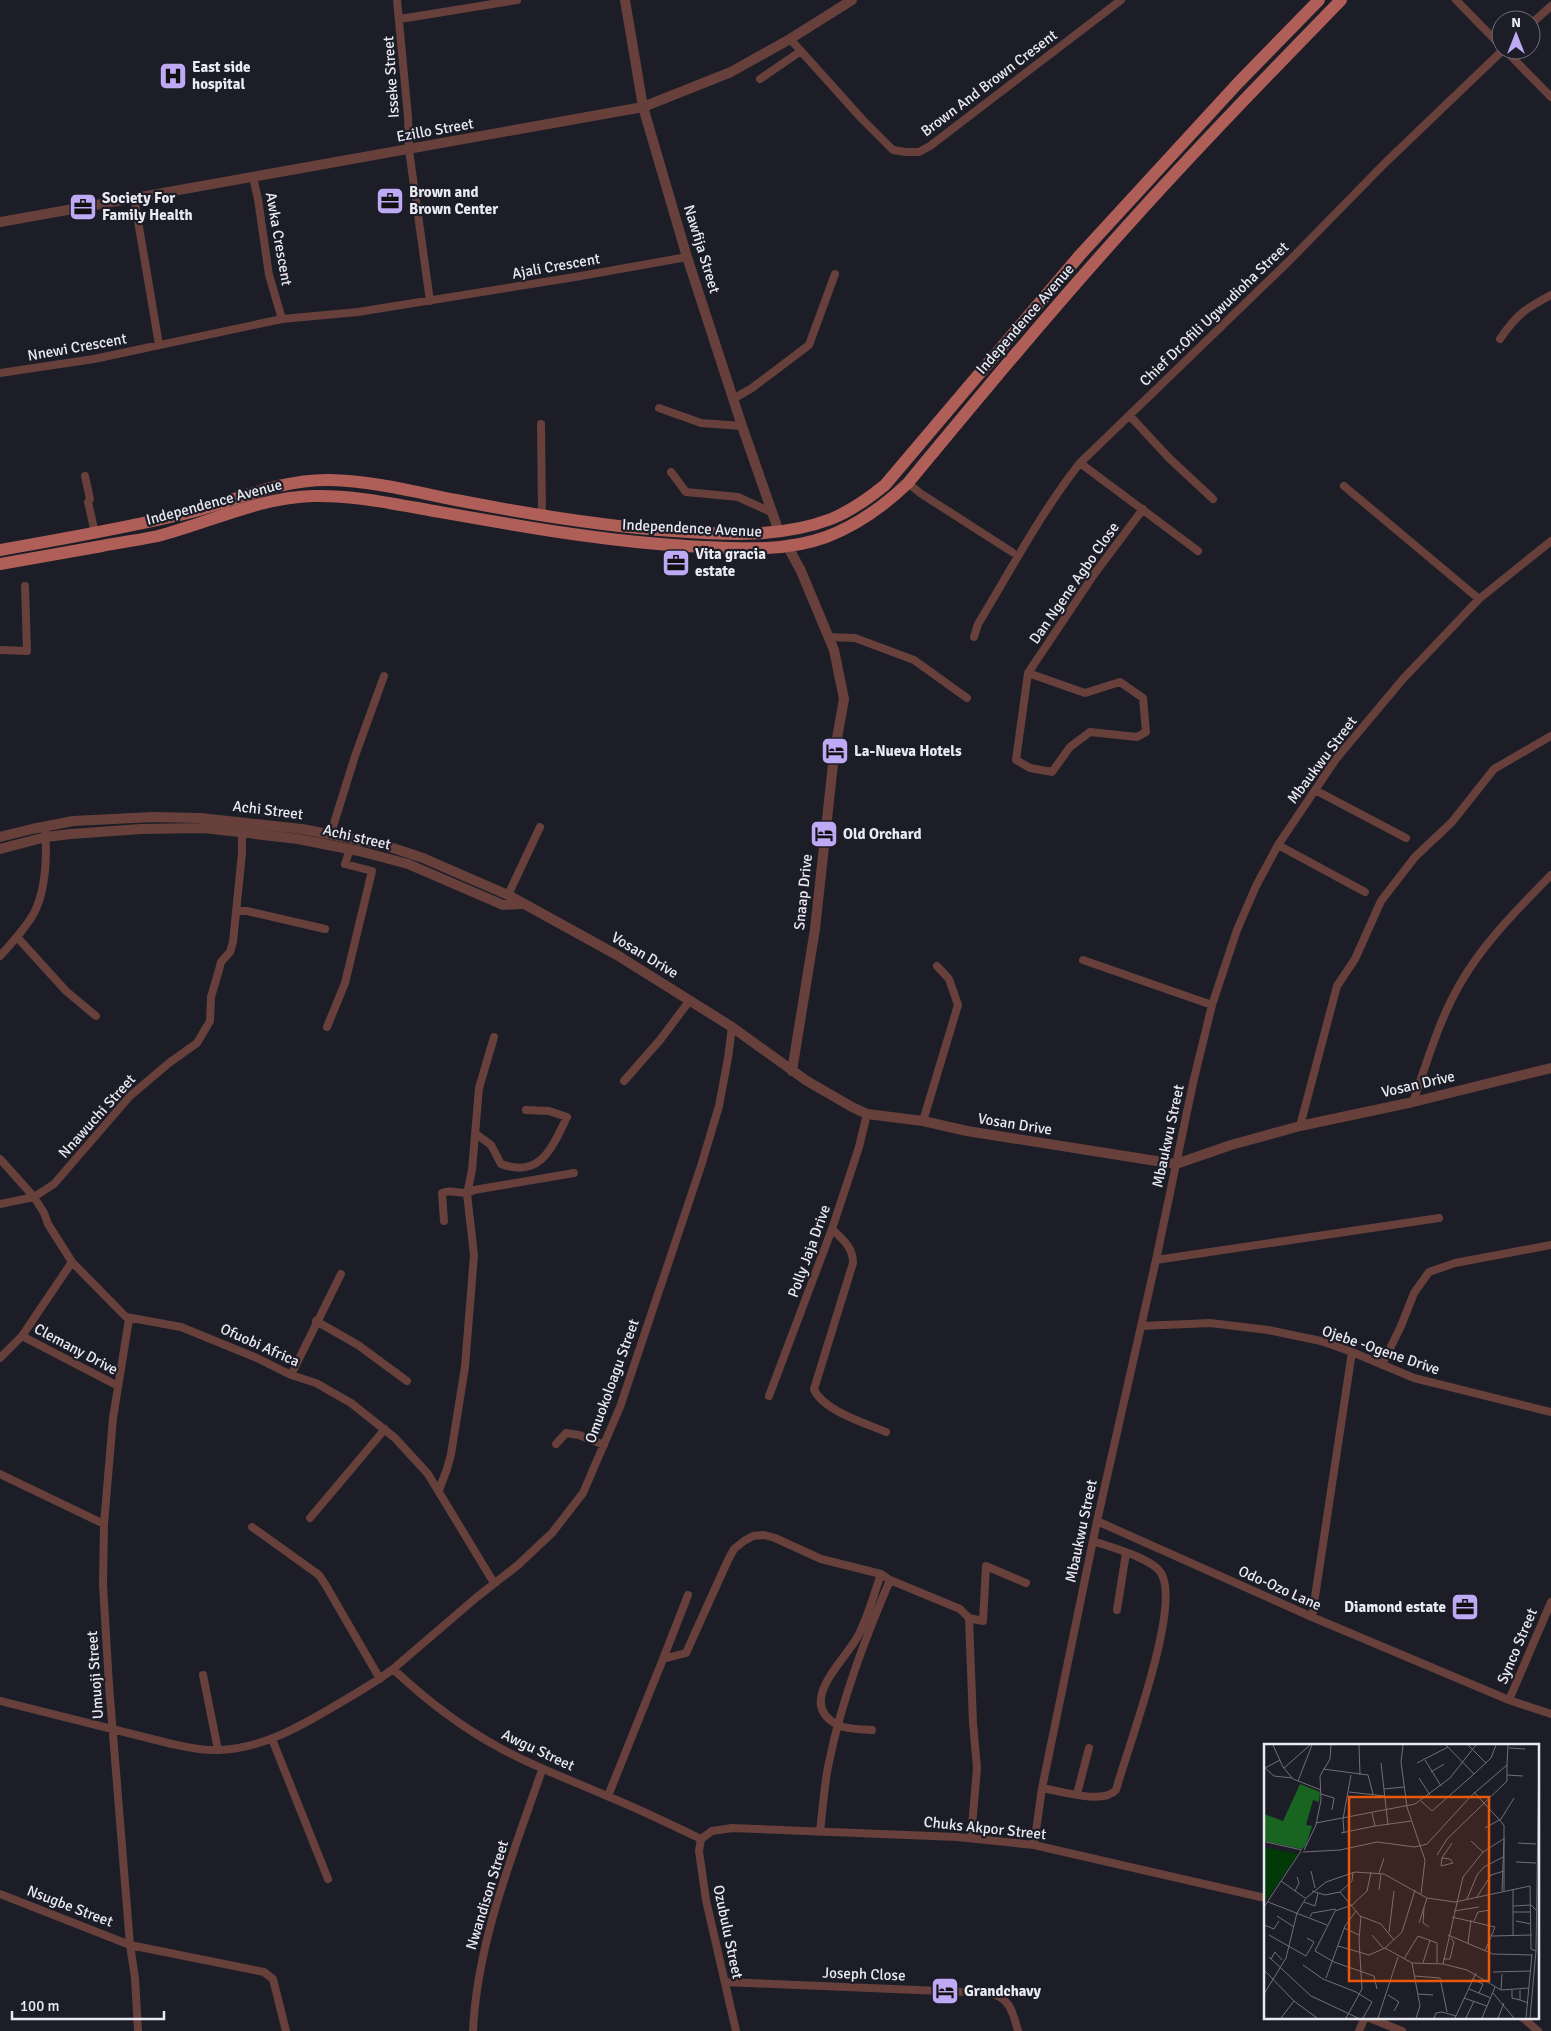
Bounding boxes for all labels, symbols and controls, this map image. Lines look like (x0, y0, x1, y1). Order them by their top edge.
north arrow (1491, 10, 1541, 60)
text: N (1511, 14, 1521, 31)
street label: Brown And Brown Cresent (917, 26, 1061, 140)
street label: Isseke Street (379, 35, 403, 119)
place label: East side hospital (192, 58, 250, 93)
hospital icon: East side hospital (158, 61, 188, 91)
street label: Ezillo Street (395, 114, 475, 146)
place label: Brown and Brown Center (409, 183, 498, 218)
office icon: Brown and Brown Center (375, 186, 405, 216)
place label: Society For Family Health (102, 189, 193, 224)
street label: Awka Crescent (262, 191, 296, 287)
office icon: Society For Family Health (68, 192, 98, 222)
street label: Nawfija Street (680, 203, 724, 295)
street label: Chief Dr.Ofili Ugwudioha Street (1136, 238, 1292, 390)
street label: Ajali Crescent (511, 249, 601, 283)
street label: Independence Avenue (972, 260, 1078, 378)
street label: Nnewi Crescent (26, 329, 128, 365)
street label: Independence Avenue (144, 475, 284, 529)
street label: Independence Avenue (622, 515, 762, 541)
street label: Dan Ngene Agbo Close (1025, 519, 1123, 647)
place label: Vita gracia estate (695, 545, 766, 580)
office icon: Vita gracia estate (661, 548, 691, 578)
street label: Mbaukwu Street (1283, 713, 1361, 807)
hotel icon: La-Nueva Hotels (820, 736, 850, 766)
place label: La-Nueva Hotels (854, 742, 962, 760)
street label: Achi Street (232, 797, 304, 823)
hotel icon: Old Orchard (809, 819, 839, 849)
street label: Achi street (321, 820, 393, 854)
place label: Old Orchard (843, 825, 922, 843)
street label: Snaap Drive (790, 853, 816, 931)
street label: Vosan Drive (608, 928, 682, 982)
street label: Vosan Drive (1380, 1067, 1456, 1101)
street label: Nnawuchi Street (55, 1070, 139, 1162)
street label: Mbaukwu Street (1148, 1083, 1188, 1189)
street label: Vosan Drive (977, 1109, 1053, 1139)
street label: Polly Jaja Drive (784, 1202, 834, 1300)
street label: Omuokoloagu Street (581, 1316, 643, 1446)
street label: Clemany Drive (31, 1319, 121, 1379)
street label: Ofuobi Africa (218, 1320, 302, 1370)
street label: Ojebe -Ogene Drive (1320, 1321, 1442, 1379)
street label: Mbaukwu Street (1061, 1478, 1101, 1584)
street label: Odo-Ozo Lane (1236, 1562, 1324, 1614)
office icon: Diamond estate (1450, 1592, 1480, 1622)
place label: Diamond estate (1344, 1598, 1446, 1616)
street label: Synco Street (1493, 1605, 1541, 1687)
street label: Umuoji Street (83, 1630, 107, 1720)
street label: Awgu Street (499, 1725, 577, 1775)
inset map (1264, 1744, 1538, 2018)
street label: Chuks Akpor Street (923, 1813, 1047, 1843)
street label: Nwandison Street (462, 1838, 512, 1952)
street label: Nsugbe Street (24, 1881, 116, 1931)
street label: Ozubulu Street (709, 1883, 747, 1981)
street label: Joseph Close (822, 1964, 906, 1984)
hotel icon: Grandchavy (930, 1976, 960, 2006)
place label: Grandchavy (964, 1982, 1042, 2000)
scale bar (12, 1988, 165, 2020)
text: 100 m (20, 1997, 60, 2015)

